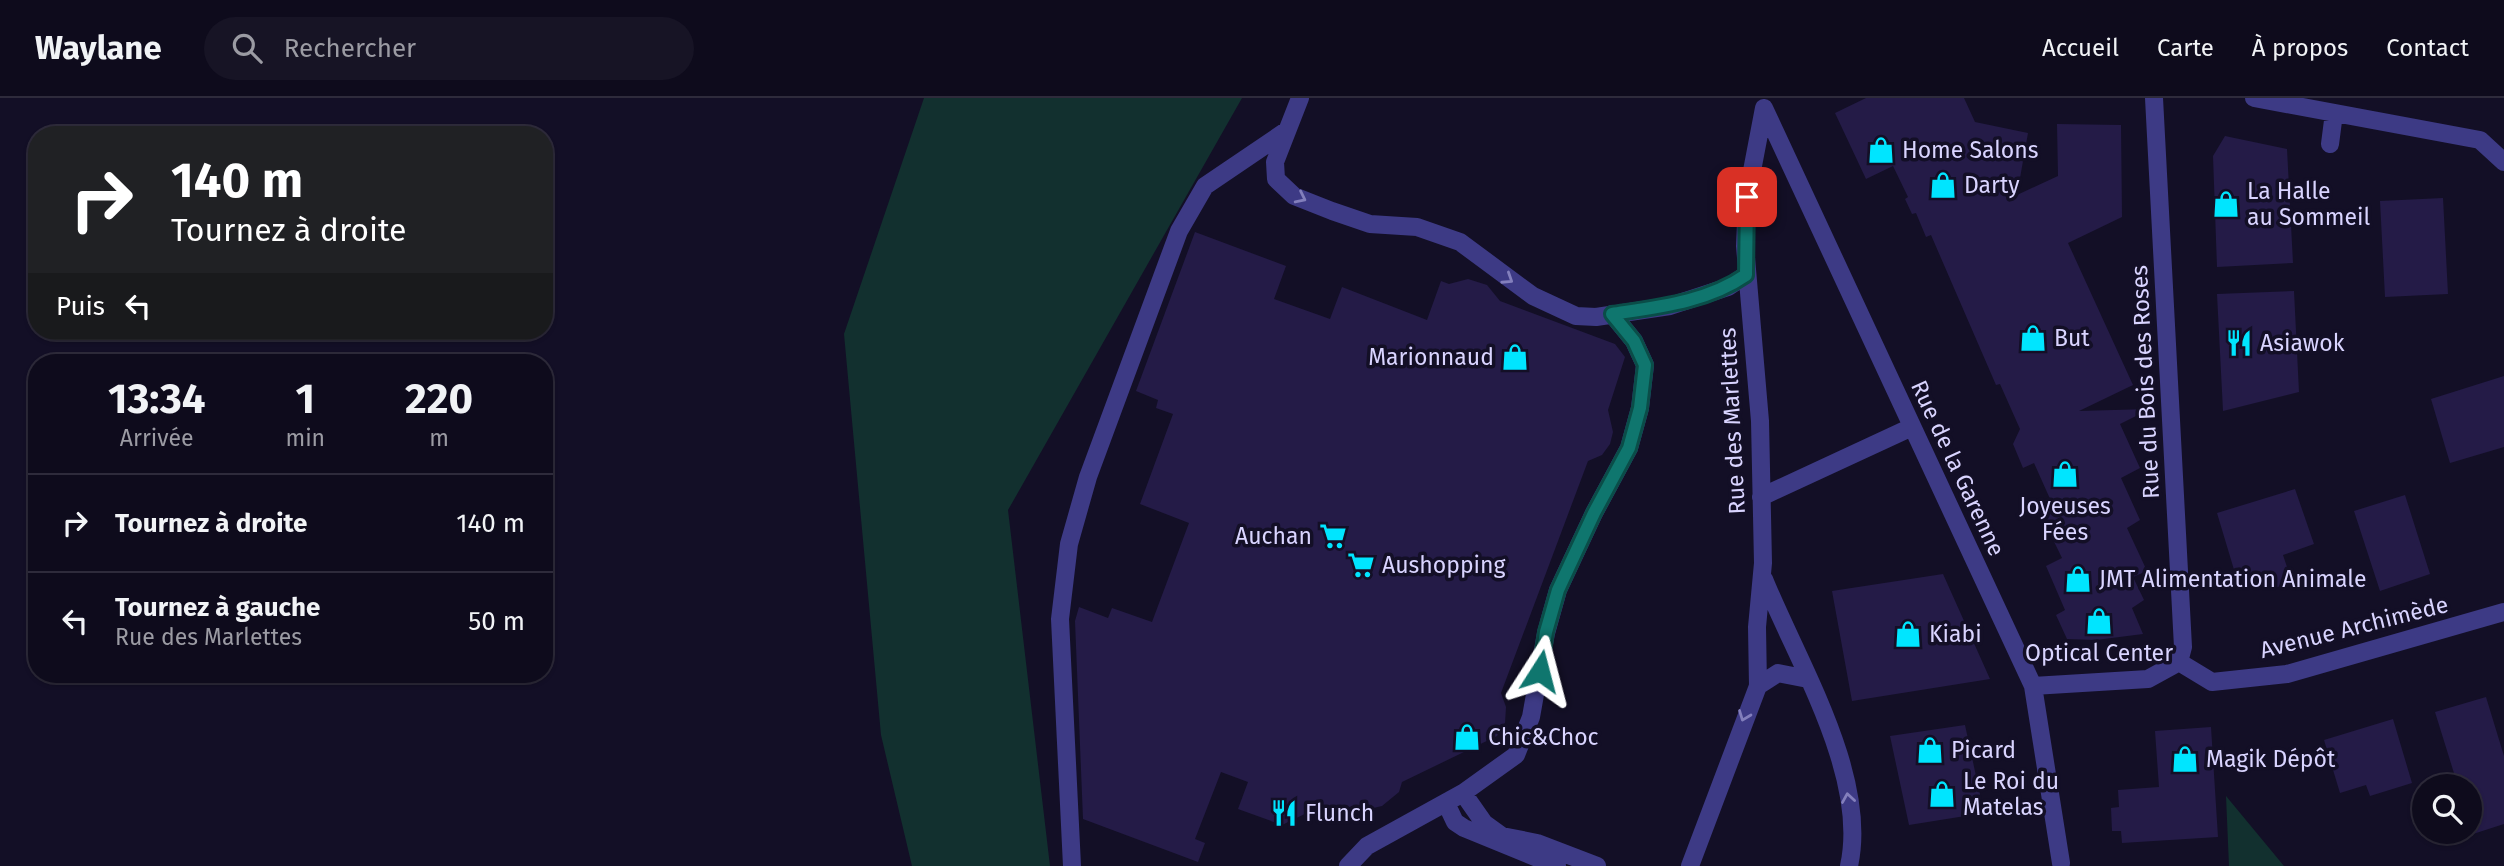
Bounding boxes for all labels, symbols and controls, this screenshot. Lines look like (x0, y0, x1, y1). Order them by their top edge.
search box (204, 17, 694, 80)
text: Waylane (35, 28, 162, 68)
icon: search (228, 29, 266, 67)
text: Rechercher (284, 33, 416, 64)
text: Accueil (2042, 34, 2119, 62)
text: Carte (2157, 34, 2214, 62)
text: À propos (2252, 34, 2348, 62)
text: Contact (2386, 34, 2469, 62)
shop icon: Home Salons (1866, 135, 1896, 165)
place label: Home Salons (1902, 136, 2039, 164)
text: 140 m (171, 151, 303, 210)
icon: right (56, 154, 147, 245)
pin (1717, 167, 1777, 227)
shop icon: Darty (1928, 170, 1958, 200)
place label: Darty (1964, 171, 2020, 199)
place label: La Halle au Sommeil (2247, 177, 2370, 231)
icon: arrive (1728, 178, 1766, 216)
one-way arrow (1294, 189, 1306, 203)
shop icon: La Halle au Sommeil (2211, 189, 2241, 219)
text: Tournez à droite (171, 211, 407, 249)
street label: Rue du Bois des Roses (2125, 264, 2165, 500)
one-way arrow (1500, 271, 1513, 284)
icon: left (119, 287, 157, 325)
text: Puis (56, 291, 105, 322)
shop icon: But (2018, 323, 2048, 353)
place label: But (2054, 324, 2090, 352)
street label: Rue des Marlettes (1713, 327, 1751, 515)
restaurant icon: Asiawok (2224, 328, 2254, 358)
place label: Asiawok (2260, 329, 2345, 357)
shop icon: Marionnaud (1500, 342, 1530, 372)
place label: Marionnaud (1368, 343, 1494, 371)
text: 13:34 (108, 374, 206, 424)
text: 1 (296, 374, 315, 424)
text: 220 (405, 374, 473, 424)
street label: Rue de la Garenne (1905, 376, 2011, 560)
text: Arrivée (120, 424, 194, 452)
text: min (285, 424, 325, 452)
text: m (429, 424, 449, 452)
shop icon: Joyeuses Fées (2050, 459, 2080, 489)
place label: Joyeuses Fées (2019, 492, 2111, 546)
icon: right (56, 504, 94, 542)
text: Tournez à droite (115, 508, 307, 539)
text: 140 m (456, 508, 525, 539)
supermarket icon: Auchan (1318, 521, 1348, 551)
place label: Auchan (1235, 522, 1312, 550)
supermarket icon: Aushopping (1346, 550, 1376, 580)
place label: Aushopping (1382, 551, 1506, 579)
shop icon: JMT Alimentation Animale (2063, 564, 2093, 594)
place label: JMT Alimentation Animale (2099, 565, 2366, 593)
street label: Avenue Archimède (2257, 590, 2451, 664)
text: Tournez à gauche (115, 592, 320, 623)
icon: left (56, 602, 94, 640)
text: 50 m (468, 606, 525, 637)
shop icon: Optical Center (2084, 606, 2114, 636)
shop icon: Kiabi (1893, 619, 1923, 649)
place label: Kiabi (1929, 620, 1982, 648)
text: Rue des Marlettes (115, 623, 302, 651)
position arrow (1503, 634, 1577, 708)
place label: Optical Center (2025, 639, 2173, 667)
one-way arrow (1739, 710, 1753, 722)
shop icon: Chic&Choc (1452, 722, 1482, 752)
place label: Chic&Choc (1488, 723, 1599, 751)
shop icon: Picard (1915, 735, 1945, 765)
place label: Picard (1951, 736, 2016, 764)
shop icon: Magik Dépôt (2170, 744, 2200, 774)
place label: Magik Dépôt (2206, 745, 2336, 773)
place label: Le Roi du Matelas (1963, 767, 2059, 821)
map controls (2412, 774, 2482, 844)
button: search (2412, 774, 2482, 844)
shop icon: Le Roi du Matelas (1927, 779, 1957, 809)
one-way arrow (1841, 792, 1856, 804)
restaurant icon: Flunch (1269, 798, 1299, 828)
place label: Flunch (1305, 799, 1374, 827)

